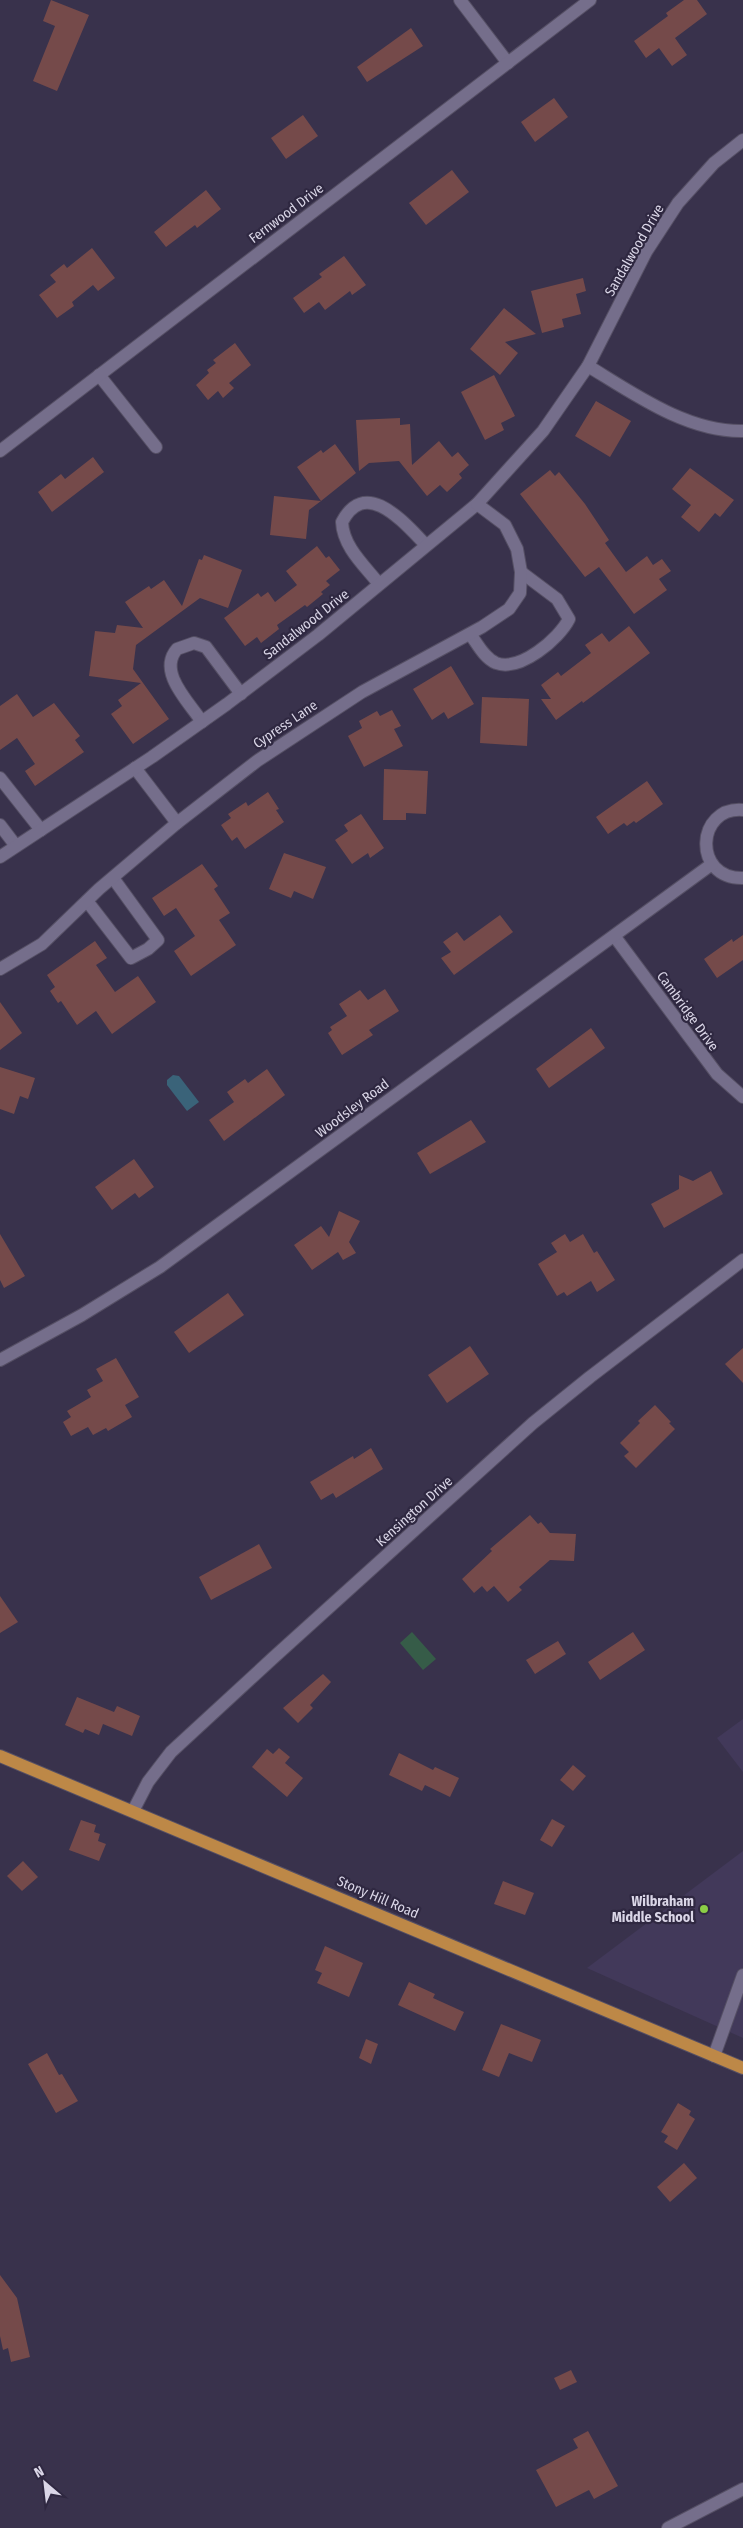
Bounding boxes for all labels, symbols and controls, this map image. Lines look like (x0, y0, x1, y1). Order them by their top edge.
street label: Fernwood Drive (246, 180, 327, 247)
street label: Sandalwood Drive (601, 201, 668, 299)
street label: Sandalwood Drive (260, 586, 352, 663)
street label: Cypress Lane (250, 697, 321, 752)
street label: Cambridge Drive (653, 968, 722, 1054)
street label: Woodsley Road (312, 1075, 392, 1142)
street label: Kensington Drive (373, 1473, 456, 1550)
street label: Stony Hill Road (334, 1873, 421, 1922)
place label: Wilbraham Middle School (612, 1893, 694, 1926)
marker: Wilbraham Middle School (698, 1903, 710, 1915)
north arrow (20, 2458, 70, 2508)
text: N (31, 2462, 47, 2481)

